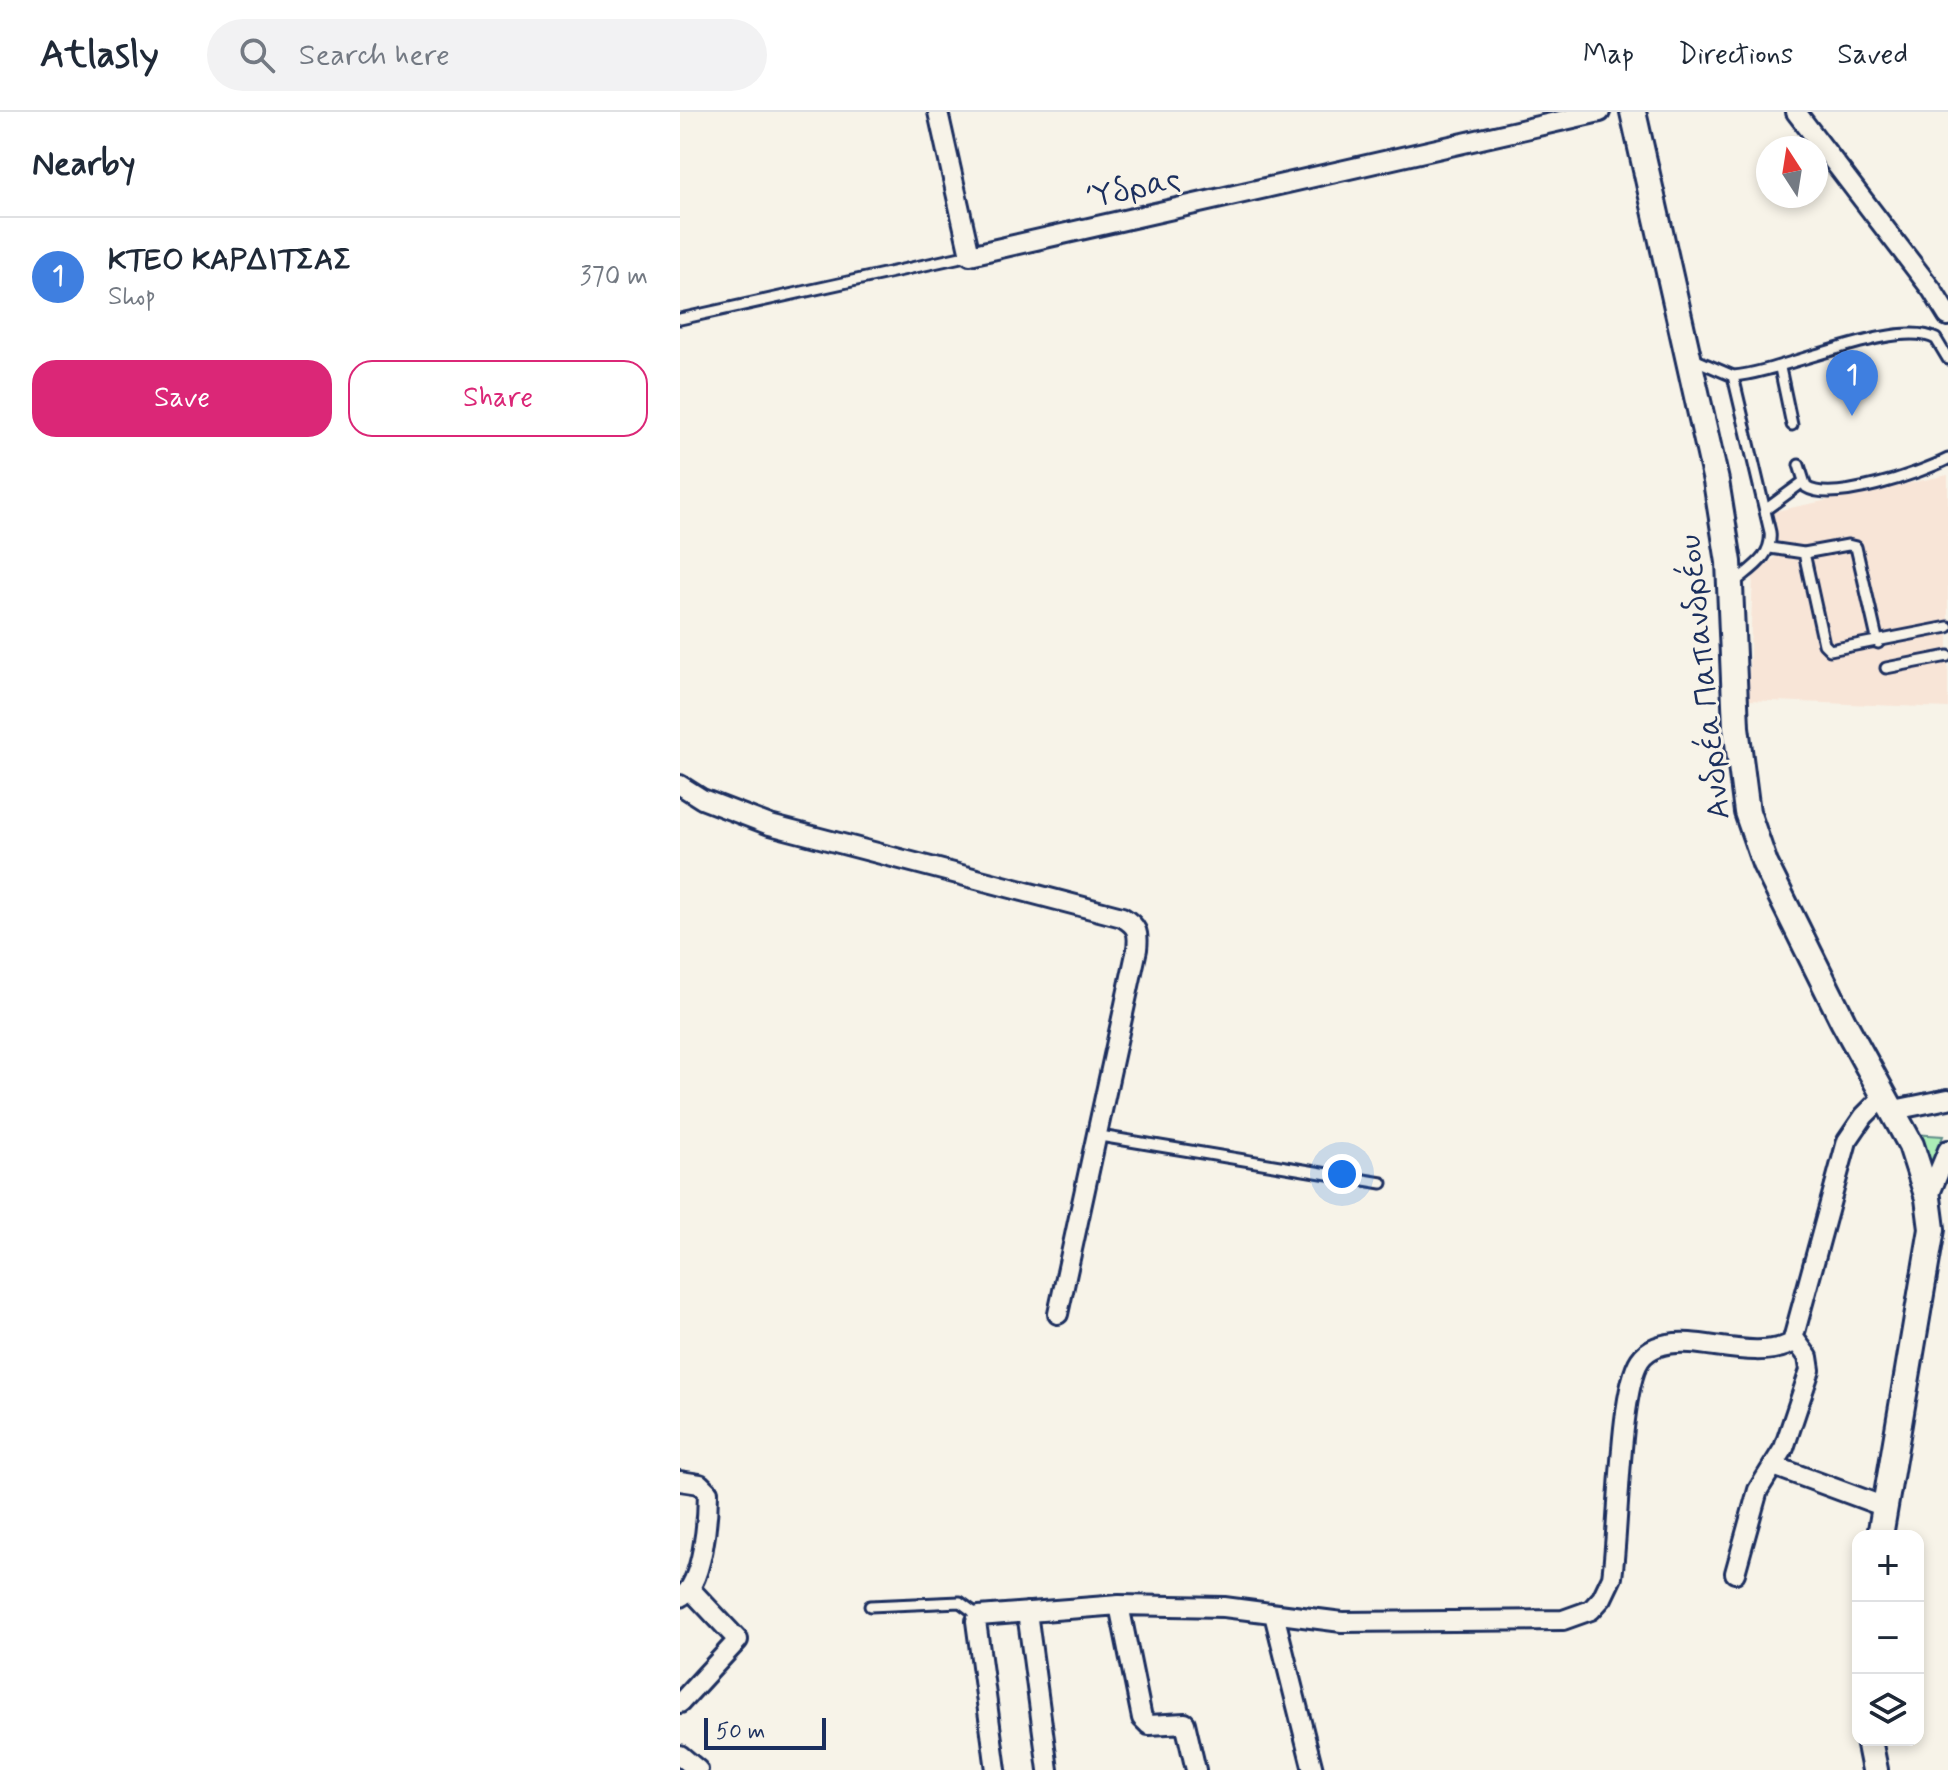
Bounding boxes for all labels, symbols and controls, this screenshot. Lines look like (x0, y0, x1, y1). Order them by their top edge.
search box (207, 19, 767, 91)
text: Atlasly (40, 31, 159, 80)
icon: search (235, 33, 279, 77)
text: Search here (299, 36, 450, 75)
text: Map (1583, 37, 1634, 74)
text: Directions (1678, 37, 1793, 74)
text: Saved (1837, 37, 1908, 74)
north arrow (1756, 136, 1828, 208)
text: Nearby (32, 142, 136, 187)
street label: Ύδρας (1083, 158, 1185, 220)
text: ΚΤΕΟ ΚΑΡΔΙΤΣΑΣ (108, 241, 352, 280)
text: 1 (52, 260, 64, 294)
text: 370 m (580, 260, 648, 294)
text: Shop (108, 280, 156, 314)
pin: 1 (1826, 350, 1878, 416)
button: Save (32, 360, 332, 437)
button: Share (348, 360, 648, 437)
street label: Ανδρέα Παπανδρέου (1668, 532, 1741, 822)
your location (1322, 1154, 1362, 1194)
map controls (1852, 1530, 1924, 1746)
button: + (1852, 1530, 1924, 1602)
button: − (1852, 1602, 1924, 1674)
button: layers (1852, 1674, 1924, 1746)
scale bar (704, 1714, 826, 1750)
text: 50 m (716, 1718, 765, 1746)

